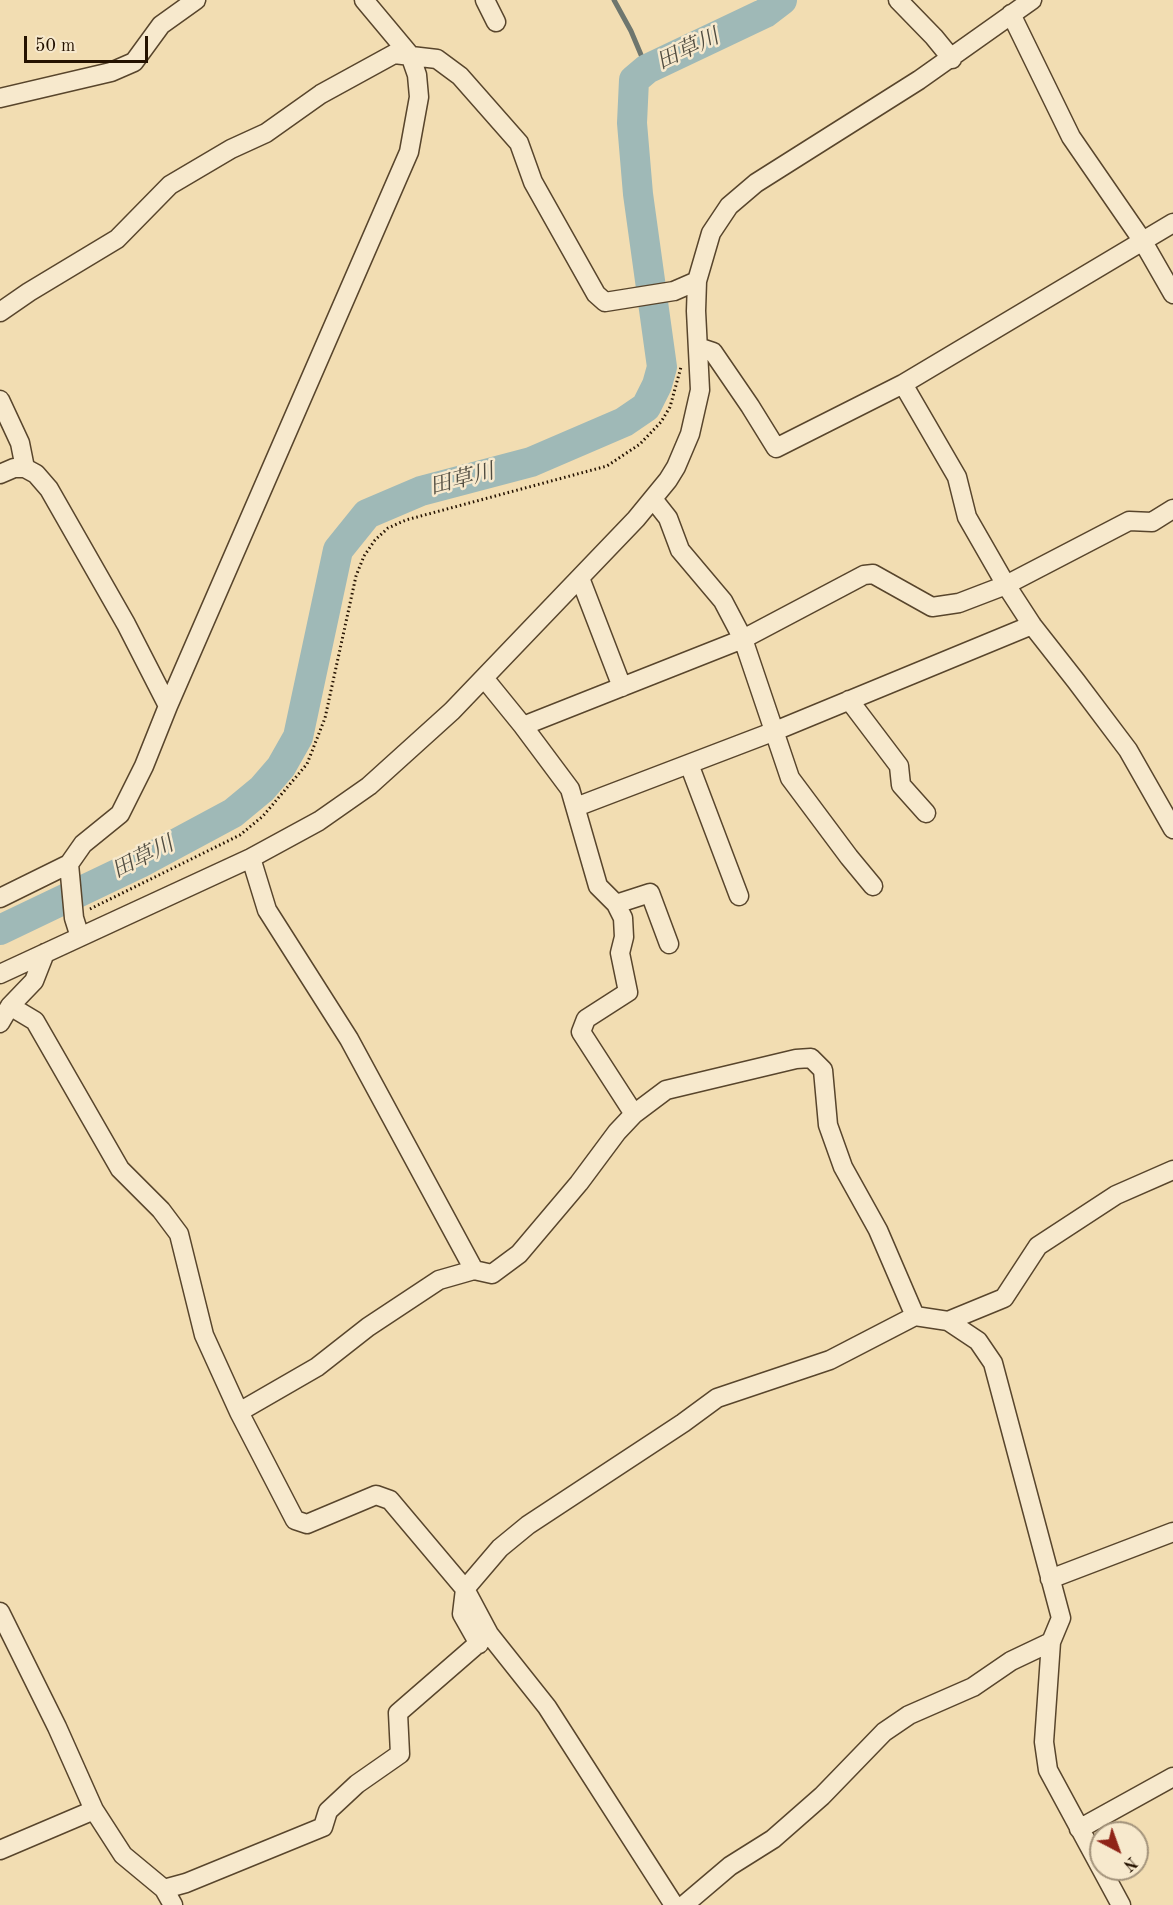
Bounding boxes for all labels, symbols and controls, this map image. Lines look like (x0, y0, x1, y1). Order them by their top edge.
scale bar (27, 24, 152, 62)
water label: 田草川 (653, 24, 723, 76)
text: 50 m (35, 37, 75, 55)
water label: 田草川 (427, 459, 497, 501)
water label: 田草川 (108, 831, 178, 885)
north arrow (1089, 1821, 1149, 1881)
text: N (1120, 1853, 1139, 1873)

